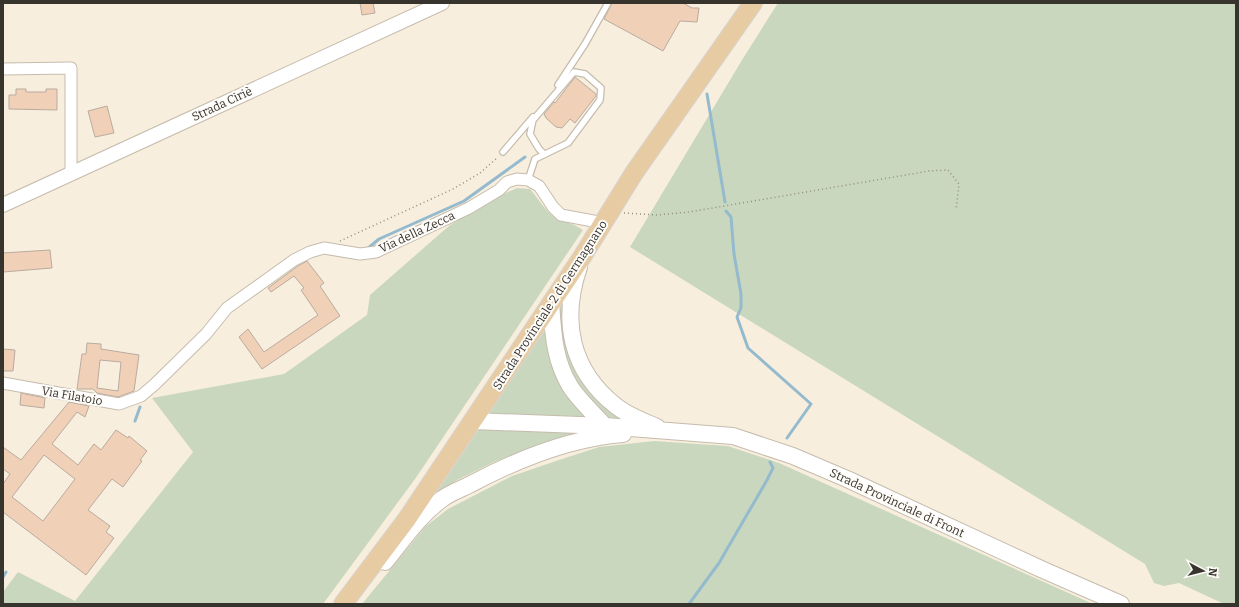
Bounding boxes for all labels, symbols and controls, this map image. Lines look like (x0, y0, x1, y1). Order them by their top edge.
street label: Strada Ciriè (190, 84, 254, 124)
street label: Via della Zecca (377, 208, 457, 256)
street label: Strada Provinciale 2 di Germagnano (490, 218, 610, 392)
street label: Via Filatoio (40, 384, 104, 408)
street label: Strada Provinciale di Front (827, 466, 967, 541)
north arrow (1183, 551, 1223, 591)
text: N (1205, 567, 1219, 578)

